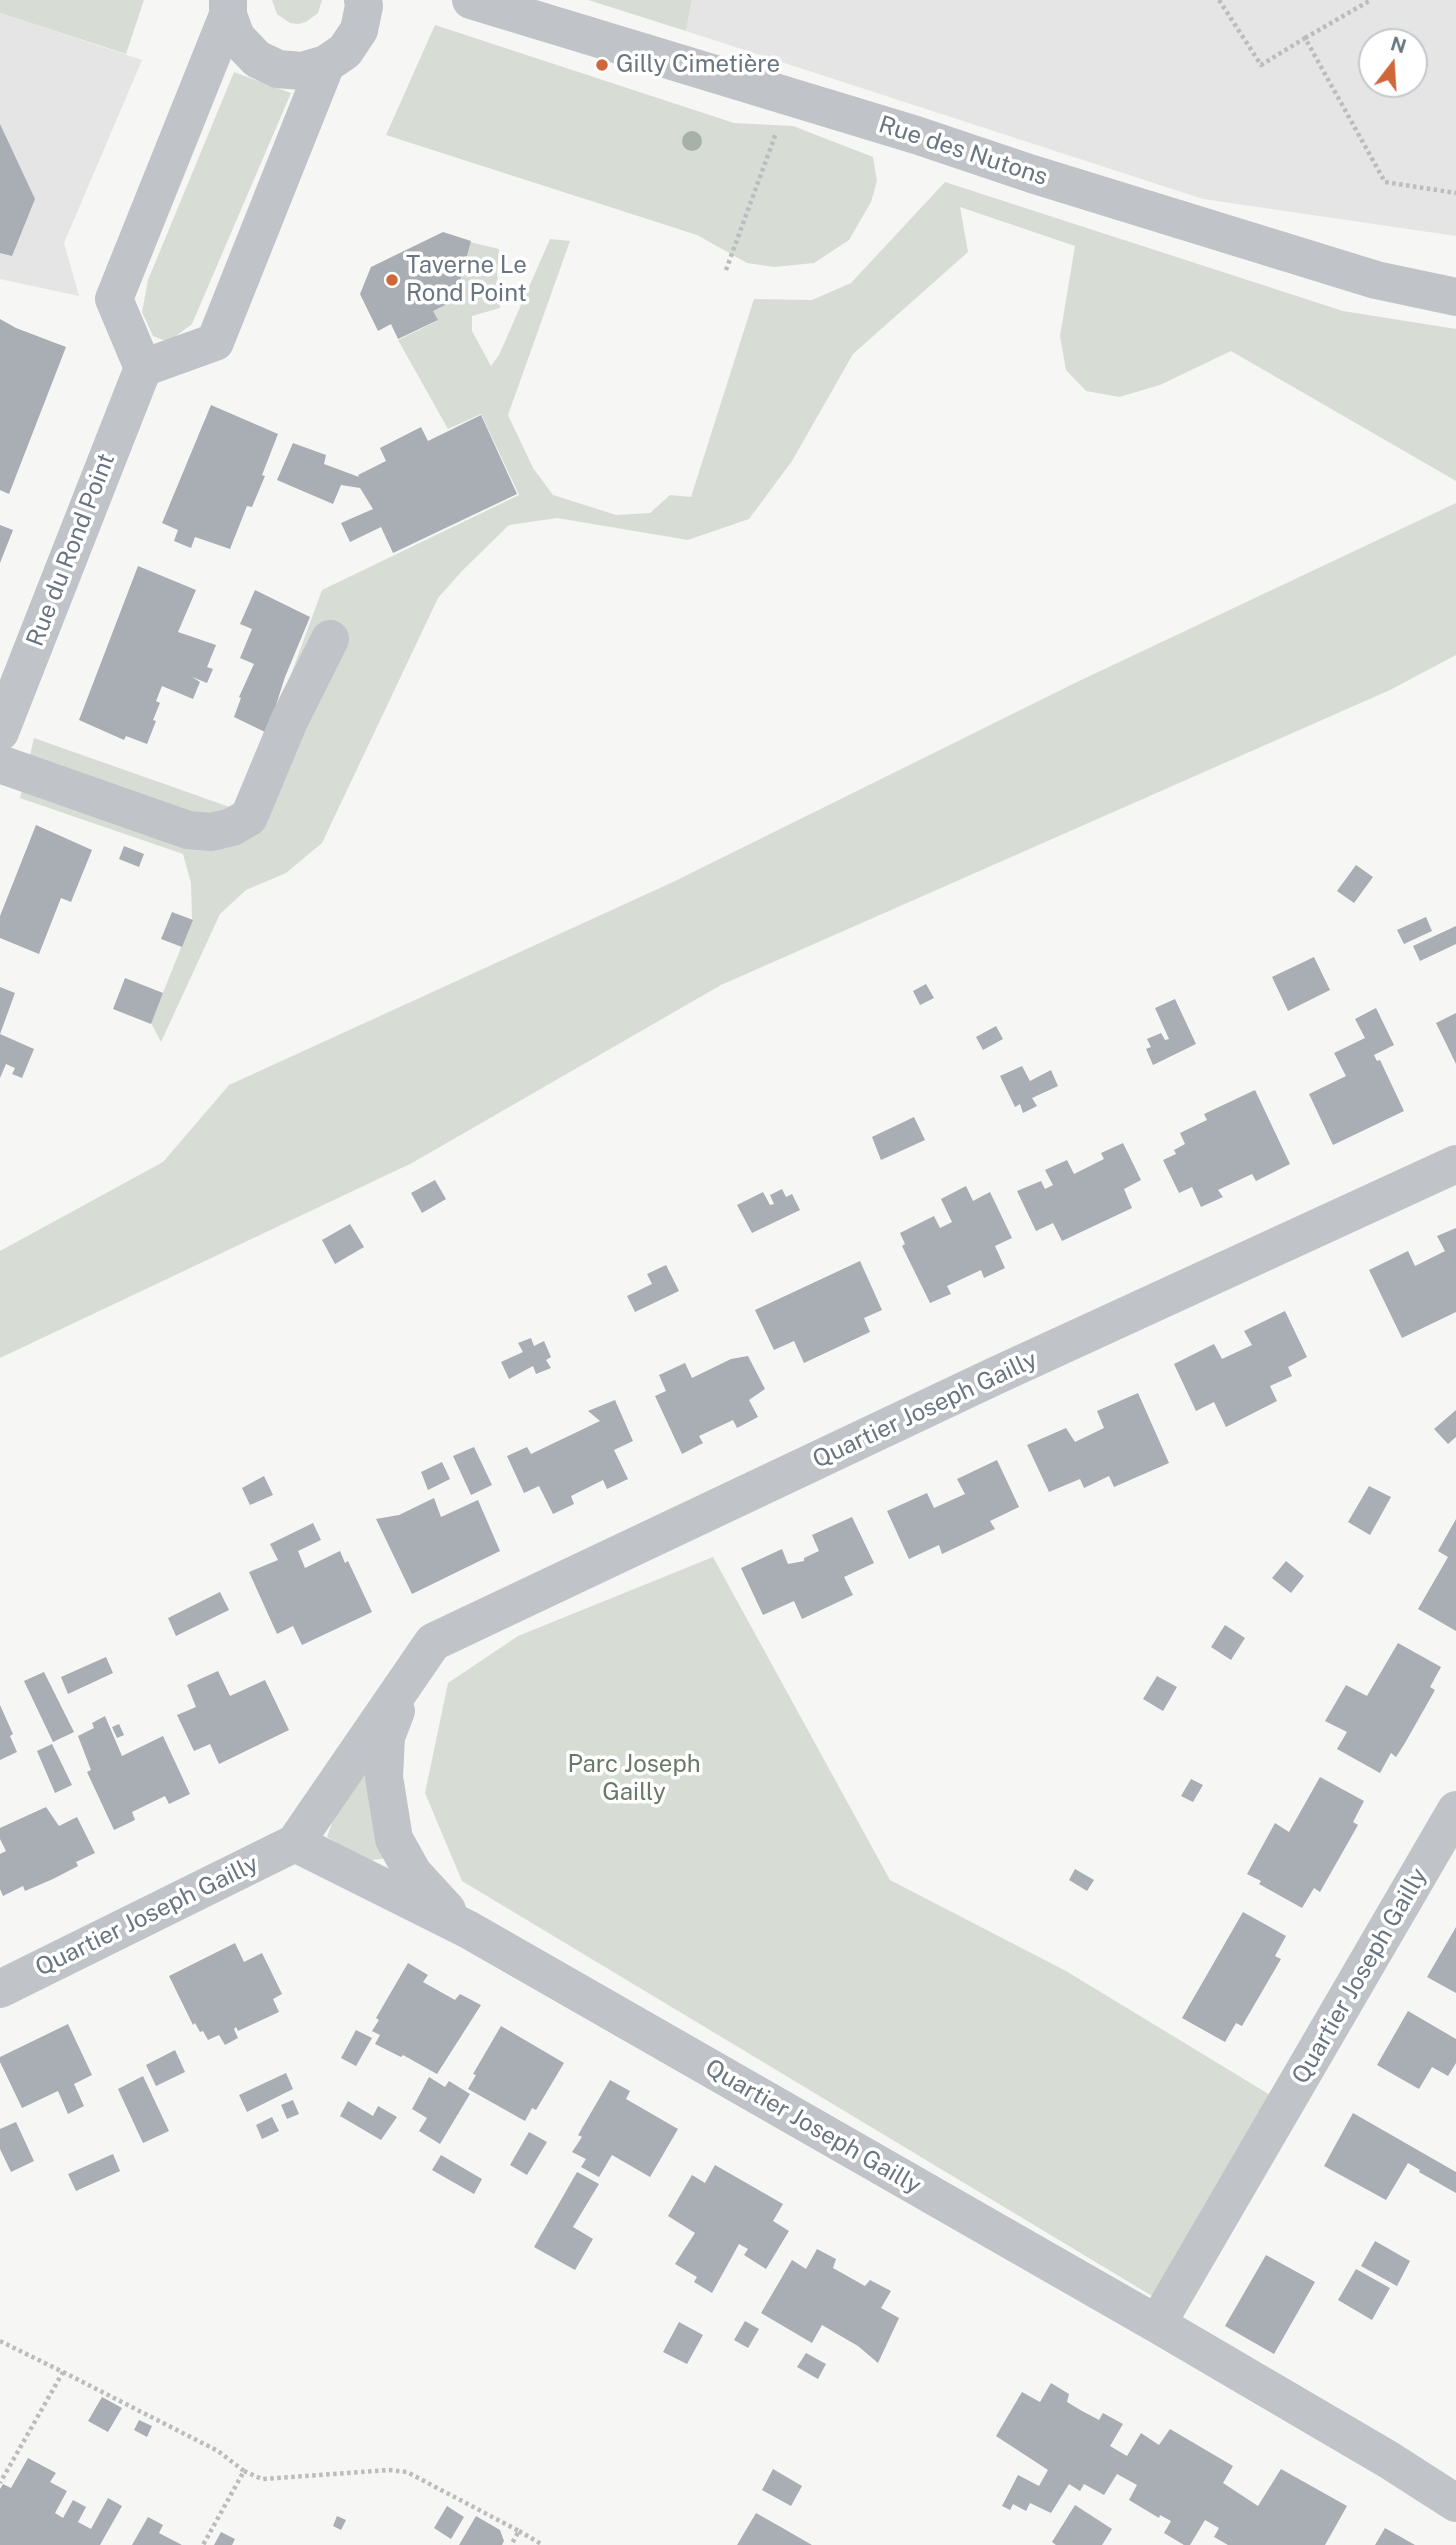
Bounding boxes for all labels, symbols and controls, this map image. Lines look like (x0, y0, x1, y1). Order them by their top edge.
north arrow (1358, 28, 1428, 98)
text: N (1388, 32, 1409, 58)
place label: Gilly Cimetière (616, 51, 780, 79)
marker: Gilly Cimetière (594, 57, 610, 73)
street label: Rue des Nutons (875, 110, 1051, 192)
place label: Taverne Le Rond Point (406, 252, 527, 308)
marker: Taverne Le Rond Point (384, 272, 400, 288)
street label: Rue du Rond Point (21, 449, 121, 651)
street label: Quartier Joseph Gailly (808, 1345, 1042, 1475)
park label: Parc Joseph Gailly (567, 1751, 701, 1807)
street label: Quartier Joseph Gailly (31, 1850, 263, 1982)
street label: Quartier Joseph Gailly (1286, 1863, 1434, 2089)
street label: Quartier Joseph Gailly (700, 2053, 926, 2201)

